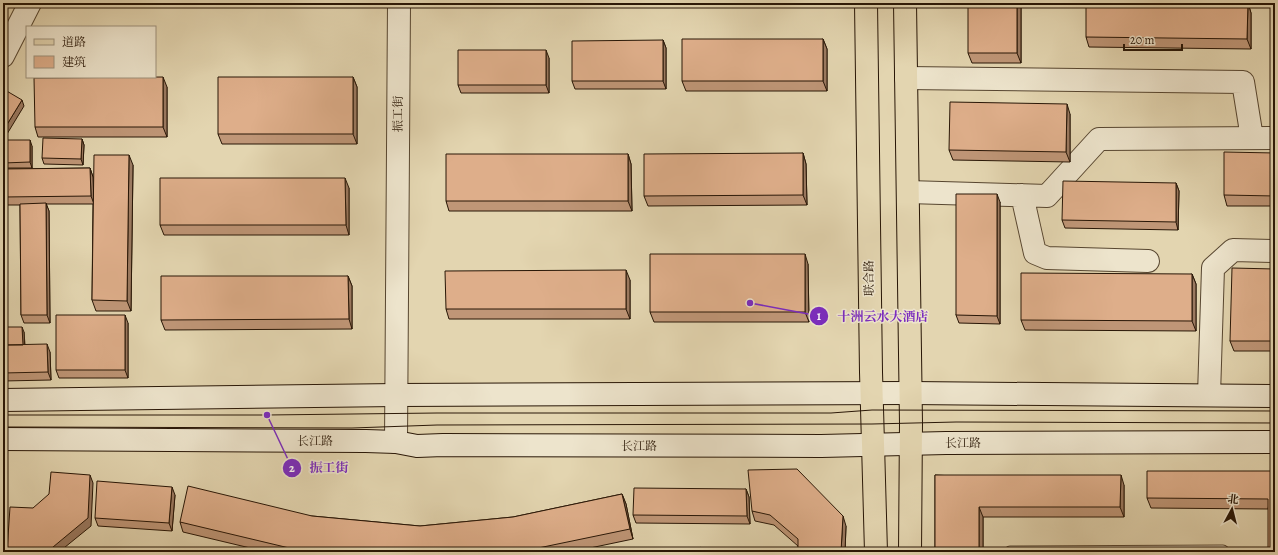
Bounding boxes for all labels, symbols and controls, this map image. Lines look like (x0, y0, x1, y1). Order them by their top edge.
legend (26, 26, 156, 78)
scale bar (1124, 26, 1182, 52)
text: 20 m (1130, 32, 1154, 48)
text: 道路 (62, 34, 86, 50)
text: 建筑 (62, 54, 86, 70)
street label: 振工街 (390, 95, 406, 132)
street label: 联合路 (861, 260, 877, 296)
callout: 十洲云水大酒店 (809, 304, 936, 329)
text: 1 (817, 308, 822, 324)
text: 十洲云水大酒店 (837, 308, 929, 325)
street label: 长江路 (297, 433, 333, 449)
street label: 长江路 (945, 435, 981, 451)
street label: 长江路 (621, 438, 657, 454)
callout: 振工街 (282, 455, 357, 480)
text: 振工街 (309, 459, 349, 476)
text: 2 (289, 460, 295, 476)
north arrow (1212, 489, 1252, 529)
text: 北 (1227, 491, 1240, 508)

